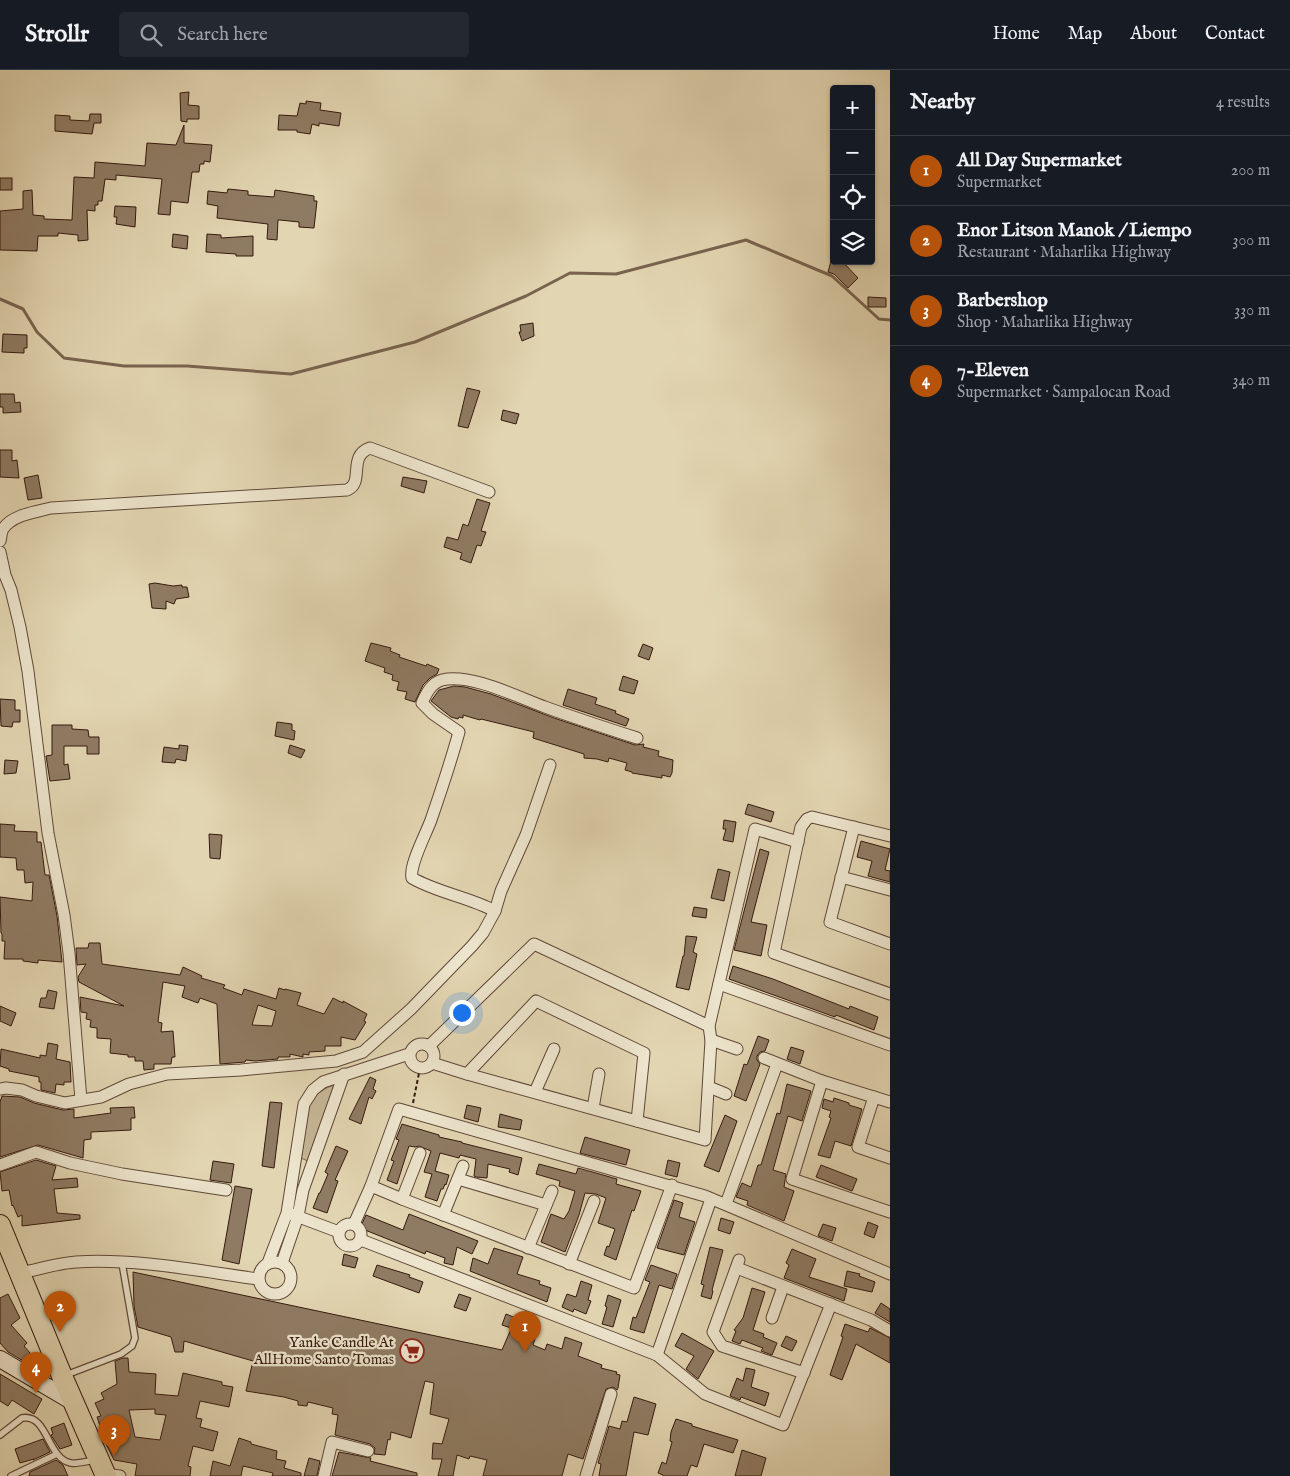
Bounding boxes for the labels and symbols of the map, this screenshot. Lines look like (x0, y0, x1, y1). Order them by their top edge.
your location (449, 1000, 475, 1026)
pin: 2 (44, 1291, 76, 1332)
pin: 1 (509, 1311, 541, 1352)
place label: Yanke Candle At AllHome Santo Tomas (253, 1333, 394, 1369)
supermarket icon: Yanke Candle At AllHome Santo Tomas (399, 1338, 425, 1364)
pin: 4 (20, 1352, 52, 1393)
pin: 3 (98, 1415, 130, 1456)

